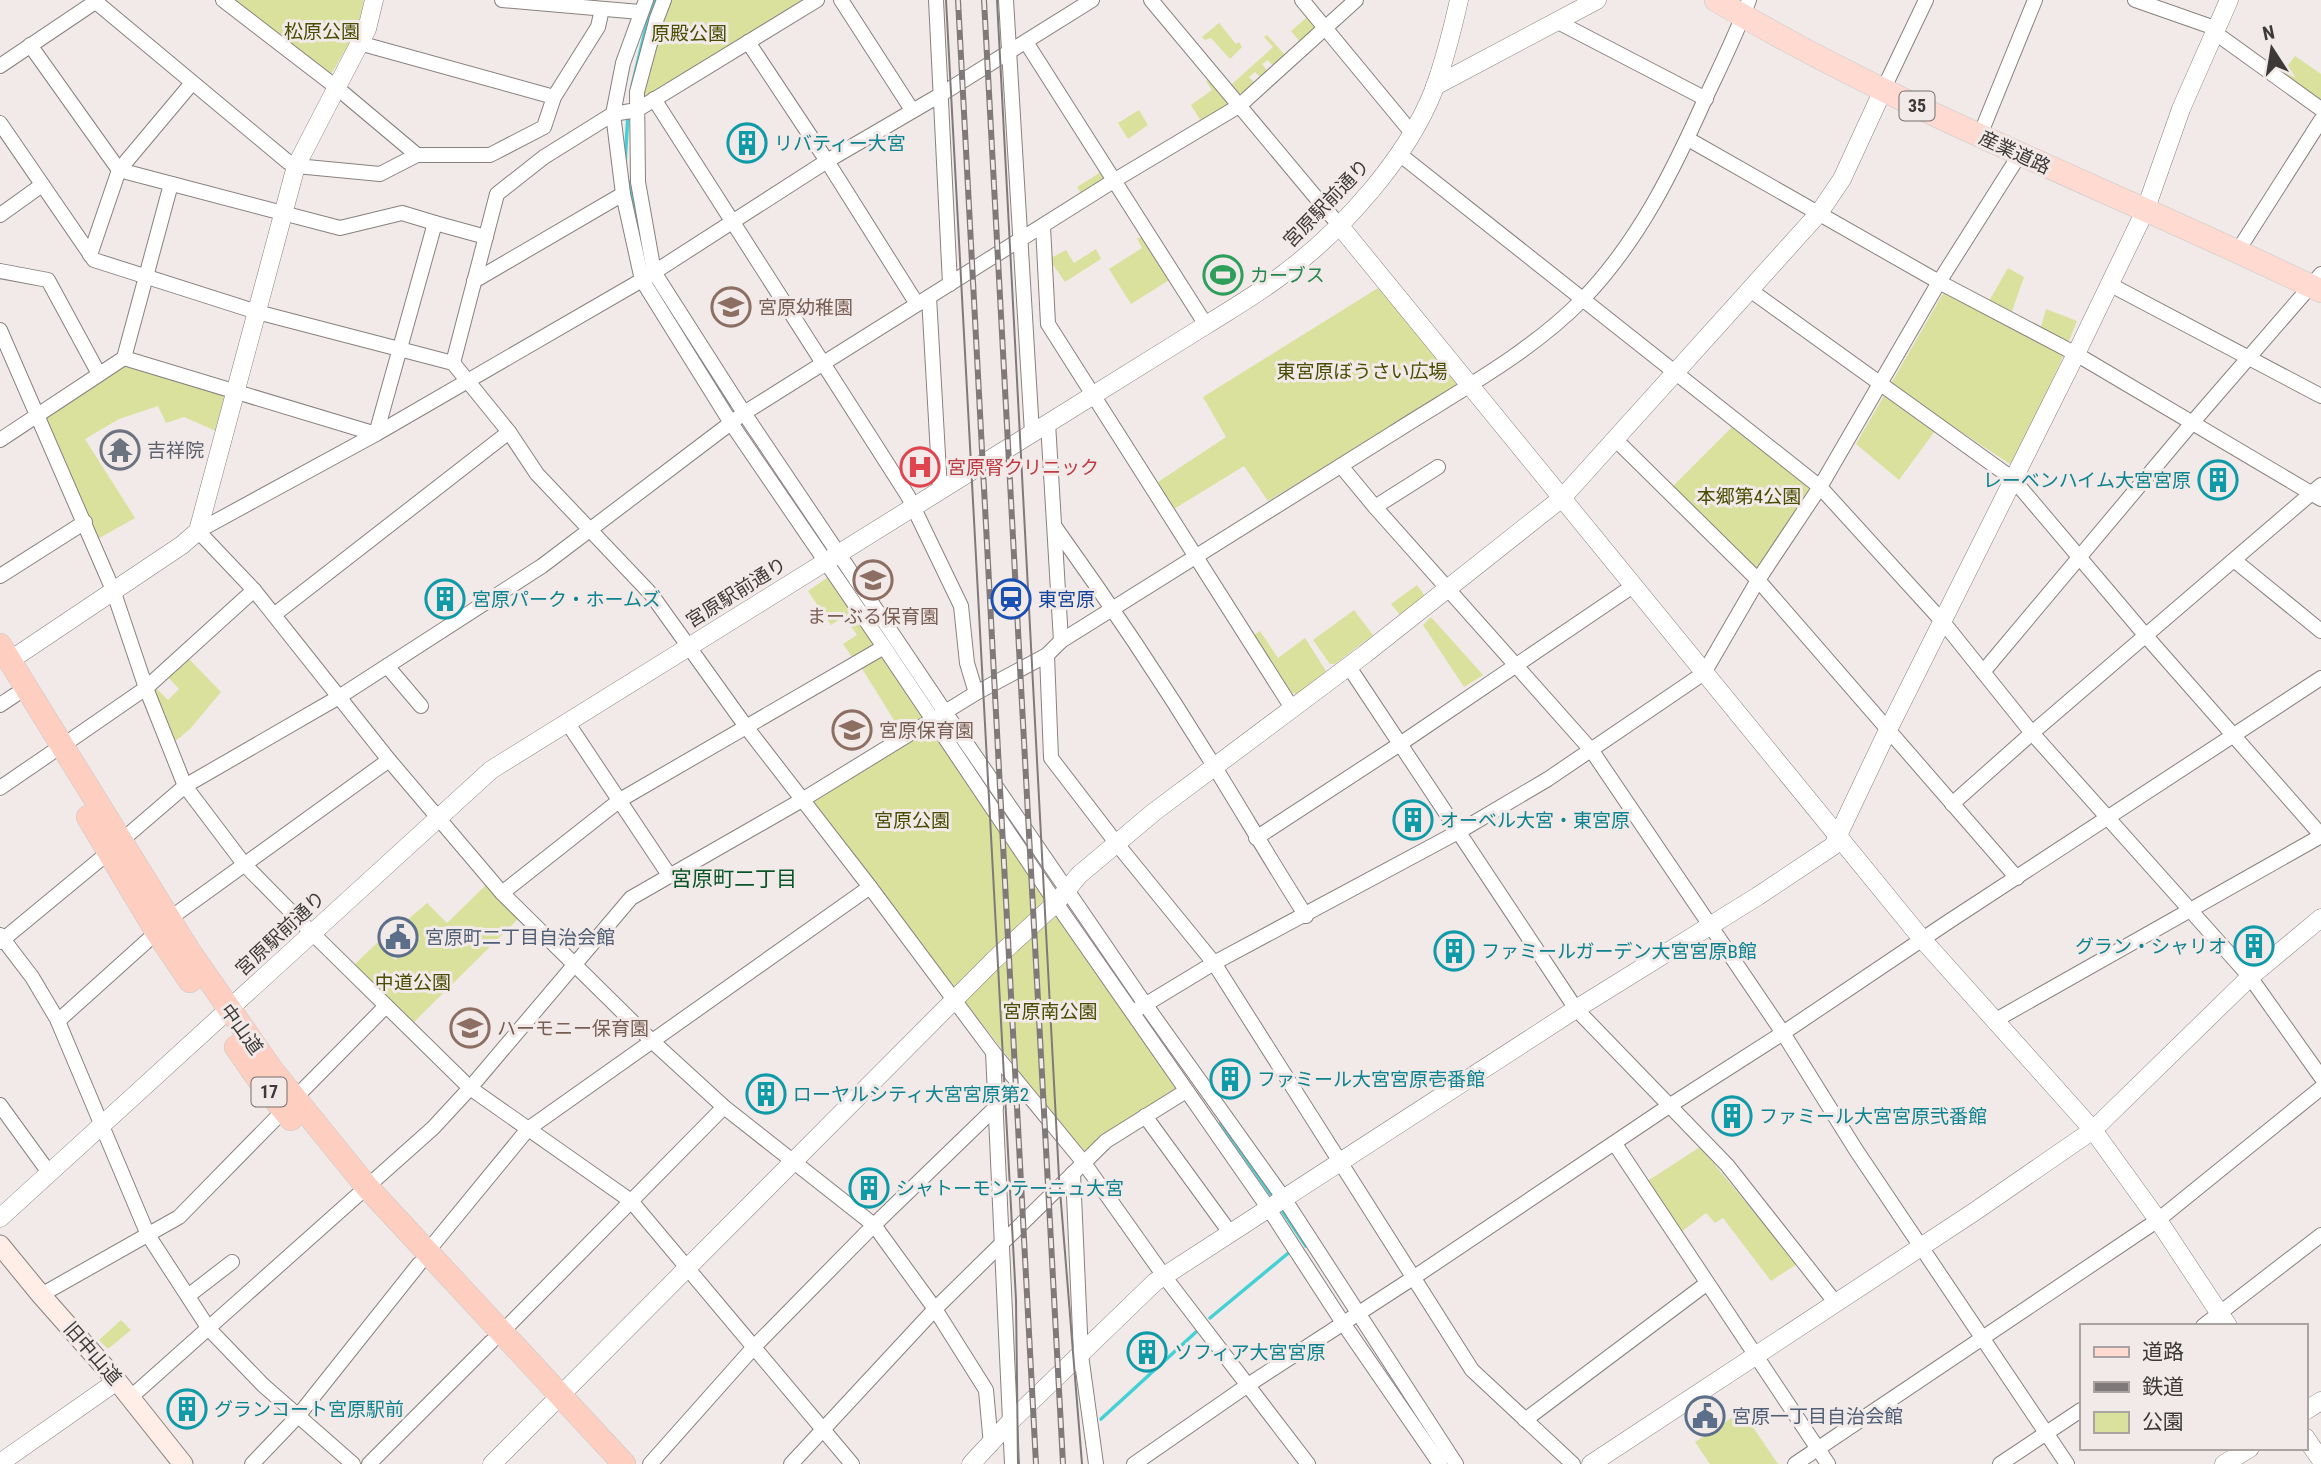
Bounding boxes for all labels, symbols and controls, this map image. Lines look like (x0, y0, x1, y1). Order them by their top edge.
north arrow (2237, 14, 2307, 84)
park label: 松原公園 (284, 20, 360, 43)
text: N (2260, 20, 2277, 45)
park label: 原殿公園 (651, 22, 727, 45)
road number: 35 (1899, 92, 1934, 120)
building icon: リバティー大宮 (726, 122, 768, 164)
street label: 産業道路 (1975, 126, 2054, 179)
place label: リバティー大宮 (774, 132, 906, 155)
street label: 宮原駅前通り (1278, 154, 1374, 252)
sports icon: カーブス (1202, 254, 1244, 296)
place label: カーブス (1250, 264, 1325, 287)
school or university icon: 宮原幼稚園 (710, 286, 752, 328)
place label: 宮原幼稚園 (758, 296, 853, 319)
park label: 東宮原ぼうさい広場 (1276, 360, 1448, 383)
temple icon: 吉祥院 (99, 429, 141, 471)
place label: 吉祥院 (147, 439, 204, 462)
hospital icon: 宮原腎クリニック (899, 446, 941, 488)
place label: 宮原腎クリニック (947, 456, 1099, 479)
building icon: レーベンハイム大宮宮原 (2197, 459, 2239, 501)
place label: レーベンハイム大宮宮原 (1983, 469, 2191, 492)
park label: 本郷第4公園 (1697, 485, 1801, 508)
street label: 宮原駅前通り (682, 552, 791, 632)
school or university icon: まーぶる保育園 (852, 559, 894, 601)
building icon: 宮原パーク・ホームズ (424, 578, 466, 620)
station icon: 東宮原 (990, 578, 1032, 620)
place label: 宮原パーク・ホームズ (472, 588, 661, 611)
place label: 東宮原 (1038, 588, 1095, 611)
place label: まーぶる保育園 (807, 605, 939, 628)
school or university icon: 宮原保育園 (831, 709, 873, 751)
place label: 宮原保育園 (879, 719, 974, 742)
building icon: オーベル大宮・東宮原 (1392, 799, 1434, 841)
park label: 宮原公園 (874, 809, 950, 832)
place label: オーベル大宮・東宮原 (1440, 809, 1630, 832)
district label: 宮原町二丁目 (671, 867, 797, 891)
street label: 宮原駅前通り (231, 886, 330, 981)
public building icon: 宮原町二丁目自治会館 (377, 916, 419, 958)
building icon: グラン・シャリオ (2233, 925, 2275, 967)
place label: 宮原町二丁目自治会館 (425, 926, 615, 949)
building icon: ファミールガーデン大宮宮原B館 (1433, 930, 1475, 972)
place label: グラン・シャリオ (2075, 935, 2227, 958)
place label: ファミールガーデン大宮宮原B館 (1481, 940, 1757, 963)
park label: 中道公園 (375, 971, 451, 994)
street label: 中山道 (216, 999, 268, 1059)
park label: 宮原南公園 (1002, 1000, 1098, 1023)
school or university icon: ハーモニー保育園 (449, 1007, 491, 1049)
place label: ハーモニー保育園 (497, 1017, 649, 1040)
building icon: ファミール大宮宮原壱番館 (1209, 1058, 1251, 1100)
place label: ファミール大宮宮原壱番館 (1257, 1068, 1485, 1091)
building icon: ローヤルシティ大宮宮原第2 (745, 1073, 787, 1115)
road number: 17 (252, 1078, 286, 1106)
place label: ローヤルシティ大宮宮原第2 (793, 1083, 1029, 1106)
building icon: ファミール大宮宮原弐番館 (1711, 1095, 1753, 1137)
place label: ファミール大宮宮原弐番館 (1759, 1105, 1987, 1128)
building icon: シャトーモンテーニュ大宮 (848, 1167, 890, 1209)
place label: シャトーモンテーニュ大宮 (896, 1177, 1124, 1200)
street label: 旧中山道 (59, 1317, 126, 1390)
legend (2080, 1324, 2307, 1450)
building icon: ソフィア大宮宮原 (1126, 1331, 1168, 1373)
text: 道路 (2142, 1340, 2184, 1364)
place label: ソフィア大宮宮原 (1174, 1341, 1326, 1364)
text: 鉄道 (2142, 1375, 2184, 1399)
building icon: グランコート宮原駅前 (166, 1388, 208, 1430)
public building icon: 宮原一丁目自治会館 (1684, 1395, 1726, 1437)
place label: グランコート宮原駅前 (214, 1398, 404, 1421)
place label: 宮原一丁目自治会館 (1732, 1405, 1903, 1428)
text: 公園 (2142, 1410, 2184, 1434)

